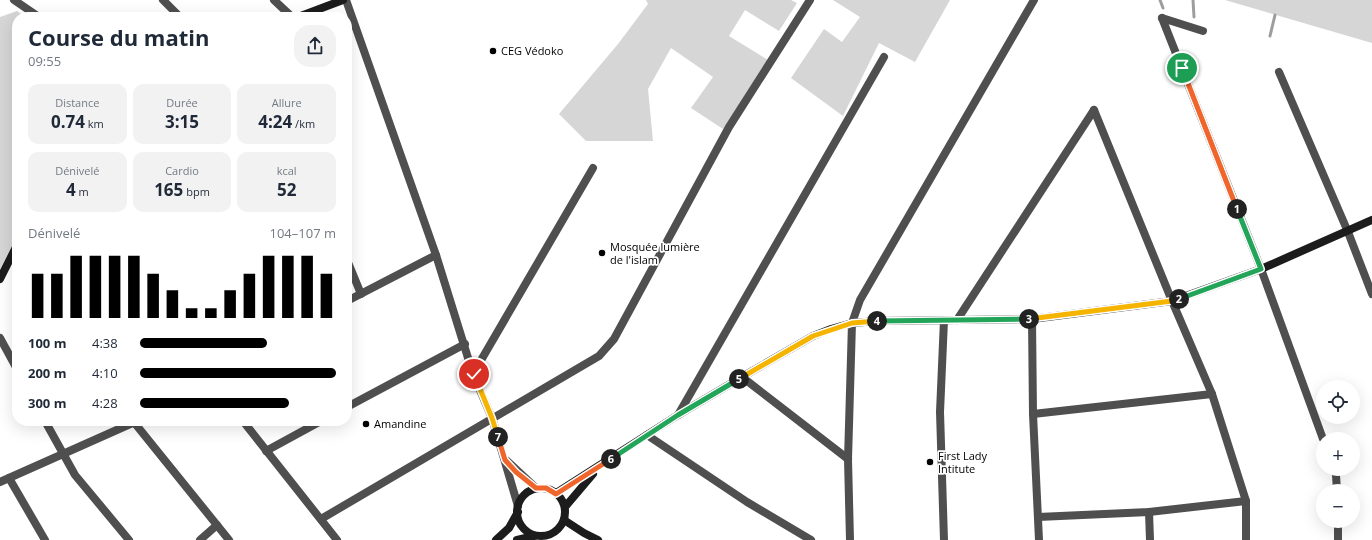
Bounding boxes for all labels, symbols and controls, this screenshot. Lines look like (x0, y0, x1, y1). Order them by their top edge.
text: Course du matin (28, 22, 209, 52)
button: share (294, 25, 336, 67)
place label: CEG Védoko (501, 43, 564, 58)
marker: CEG Védoko (488, 46, 498, 56)
pin (1165, 51, 1199, 85)
text: 09:55 (28, 52, 61, 70)
icon: arrive (1171, 57, 1193, 79)
text: Distance (55, 95, 99, 110)
text: Durée (166, 95, 198, 110)
text: Allure (272, 95, 302, 110)
text: 0.74 (51, 110, 85, 133)
text: 3:15 (165, 110, 199, 133)
text: 4:24 (258, 110, 292, 133)
text: km (85, 116, 104, 131)
text: /km (292, 116, 315, 131)
text: Dénivelé (55, 163, 99, 178)
text: Cardio (165, 163, 199, 178)
text: kcal (277, 163, 297, 178)
text: 4 (66, 178, 76, 201)
text: 165 (154, 178, 183, 201)
text: 52 (277, 178, 296, 201)
text: m (76, 184, 89, 199)
text: bpm (183, 184, 210, 199)
pin: 1 (1227, 199, 1247, 219)
text: 1 (1234, 201, 1240, 216)
text: Dénivelé (28, 224, 80, 242)
text: 104–107 m (269, 224, 336, 242)
place label: Mosquée lumière de l'islam (610, 239, 700, 267)
marker: Mosquée lumière de l'islam (597, 248, 607, 258)
pin: 2 (1169, 289, 1189, 309)
text: 2 (1176, 291, 1182, 306)
pin: 3 (1019, 309, 1039, 329)
pin: 4 (867, 311, 887, 331)
text: 3 (1026, 311, 1032, 326)
text: 4 (874, 313, 880, 328)
text: 100 m (28, 334, 66, 352)
text: 4:38 (92, 334, 118, 352)
pin (457, 357, 491, 391)
icon: check (463, 363, 485, 385)
text: 200 m (28, 364, 66, 382)
text: 4:10 (92, 364, 118, 382)
pin: 5 (729, 369, 749, 389)
text: 5 (736, 371, 742, 386)
map controls (1316, 380, 1360, 528)
button: locate (1316, 380, 1360, 424)
text: 300 m (28, 394, 66, 412)
text: 4:28 (92, 394, 118, 412)
place label: Amandine (374, 416, 426, 431)
marker: Amandine (361, 419, 371, 429)
pin: 7 (488, 427, 508, 447)
text: 7 (495, 429, 501, 444)
button: + (1316, 432, 1360, 476)
place label: First Lady Intitute (938, 448, 988, 476)
pin: 6 (601, 449, 621, 469)
text: 6 (608, 451, 614, 466)
marker: First Lady Intitute (925, 457, 935, 467)
button: − (1316, 484, 1360, 528)

